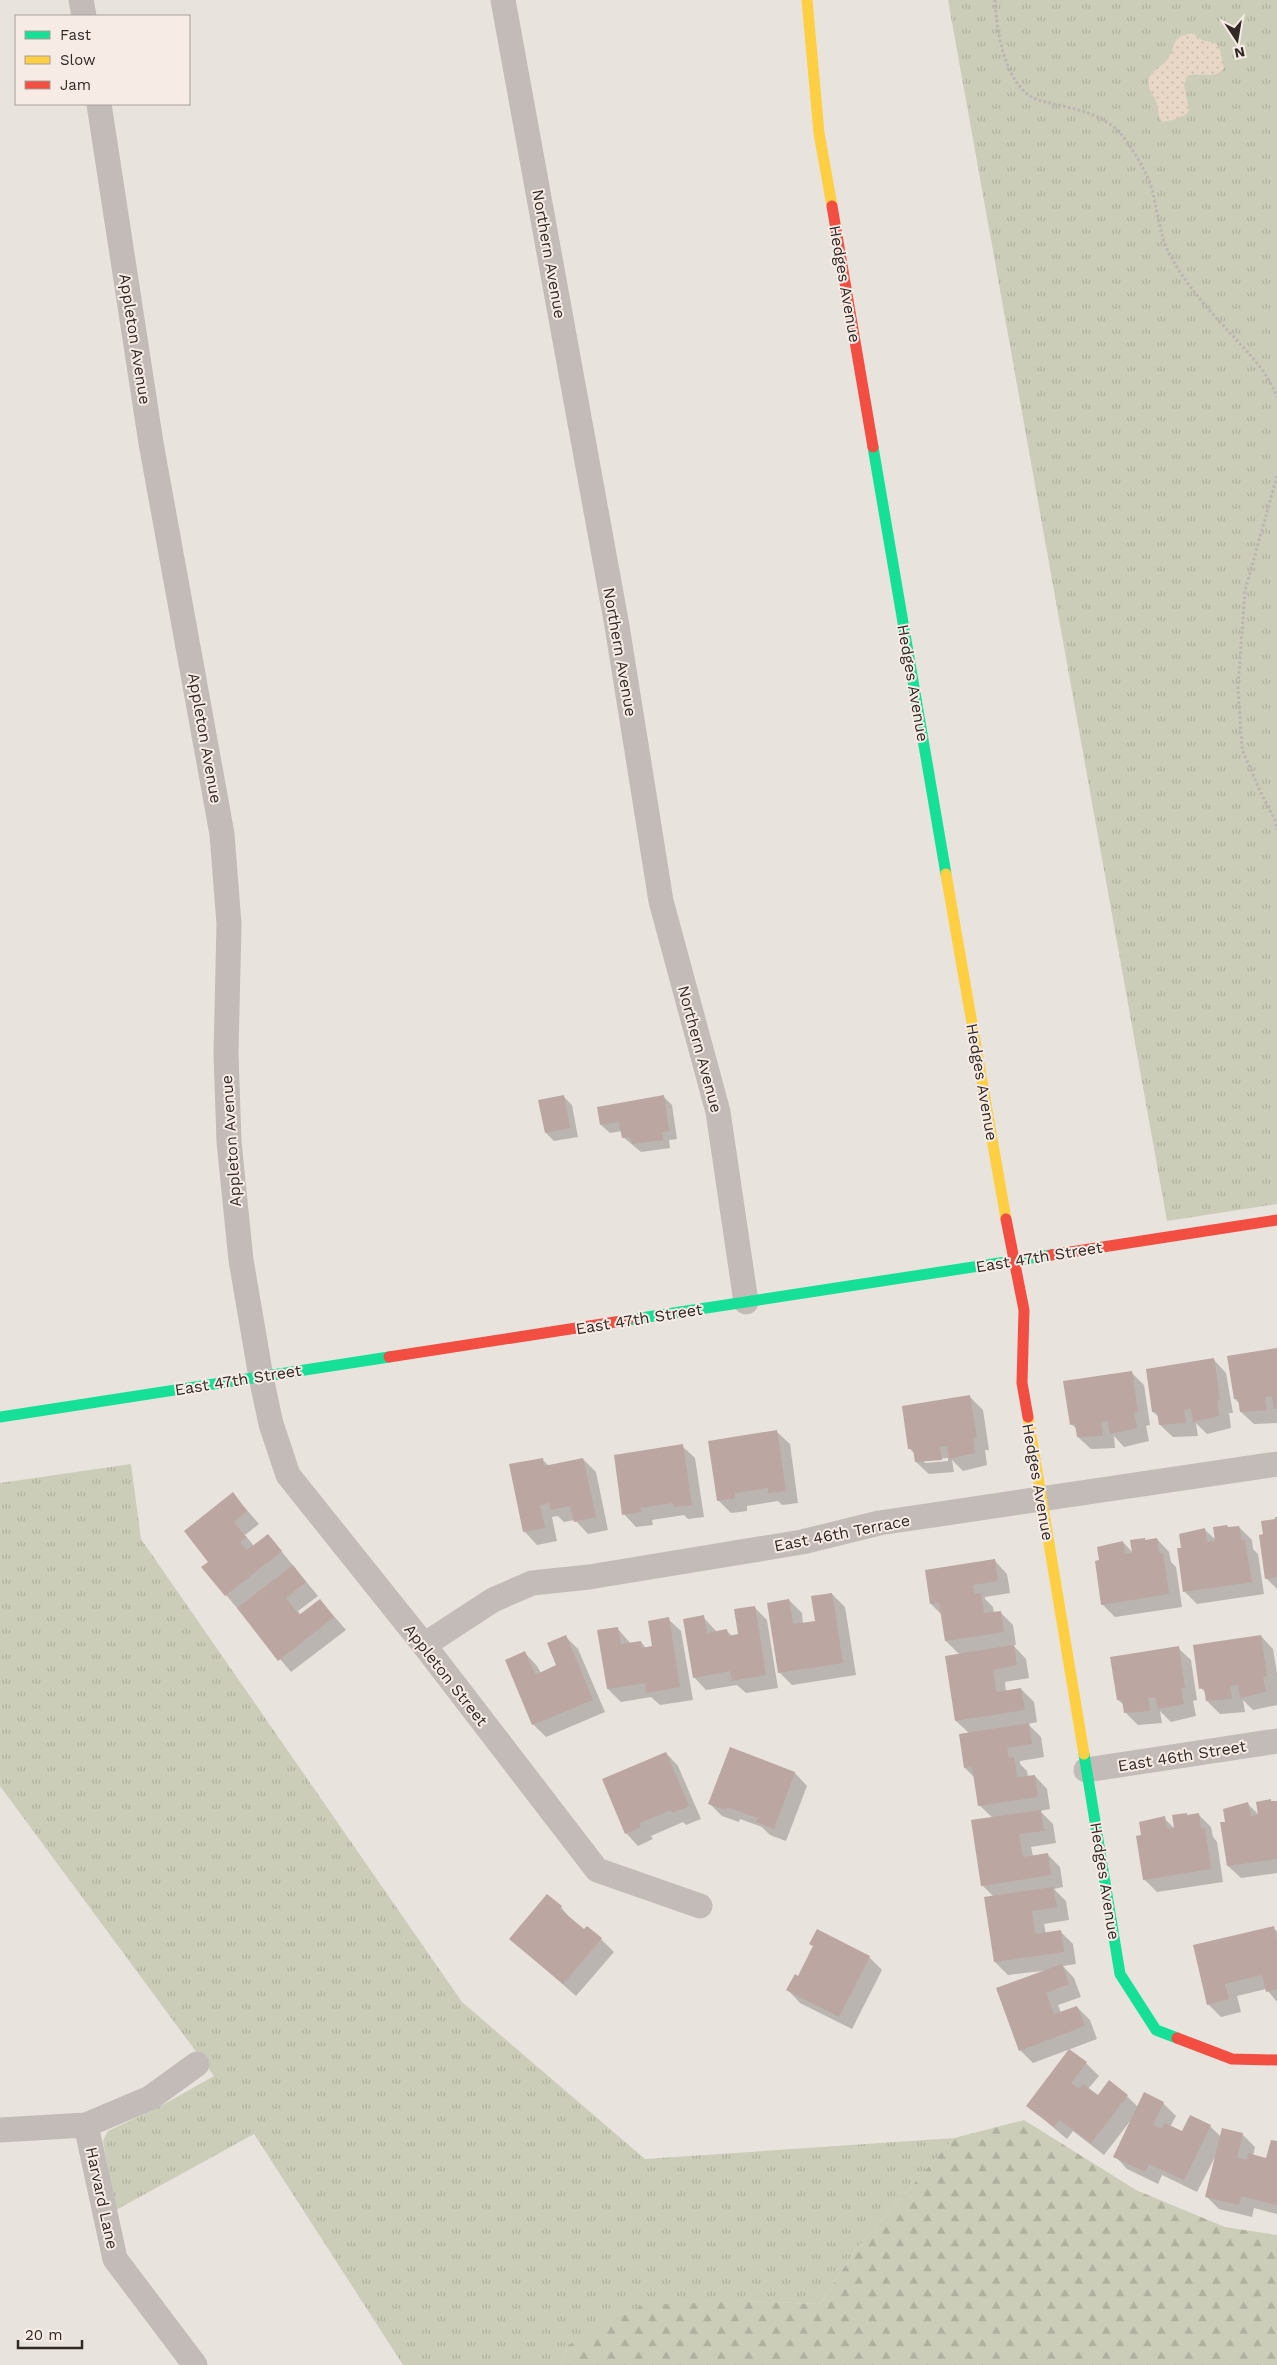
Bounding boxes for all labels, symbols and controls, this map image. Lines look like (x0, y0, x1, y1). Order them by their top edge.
legend (15, 15, 190, 105)
north arrow (1212, 15, 1262, 65)
text: Fast (60, 26, 92, 44)
text: N (1233, 44, 1246, 62)
text: Slow (60, 51, 96, 69)
text: Jam (60, 76, 91, 94)
street label: Northern Avenue (528, 188, 570, 320)
street label: Hedges Avenue (825, 224, 865, 344)
street label: Appleton Avenue (115, 272, 155, 406)
street label: Northern Avenue (599, 586, 641, 718)
street label: Hedges Avenue (893, 623, 933, 743)
street label: Appleton Avenue (184, 671, 226, 805)
street label: Northern Avenue (674, 983, 726, 1115)
street label: Hedges Avenue (962, 1022, 1002, 1142)
street label: Appleton Avenue (217, 1074, 245, 1208)
street label: East 47th Street (974, 1238, 1104, 1276)
street label: East 47th Street (574, 1300, 704, 1338)
street label: East 47th Street (173, 1361, 303, 1399)
street label: Hedges Avenue (1018, 1422, 1058, 1542)
street label: East 46th Terrace (772, 1510, 912, 1556)
street label: Appleton Street (400, 1620, 492, 1730)
street label: East 46th Street (1117, 1736, 1248, 1776)
street label: Hedges Avenue (1086, 1821, 1124, 1941)
street label: Harvard Lane (82, 2145, 122, 2251)
scale bar (18, 2318, 81, 2350)
text: 20 m (25, 2326, 63, 2344)

